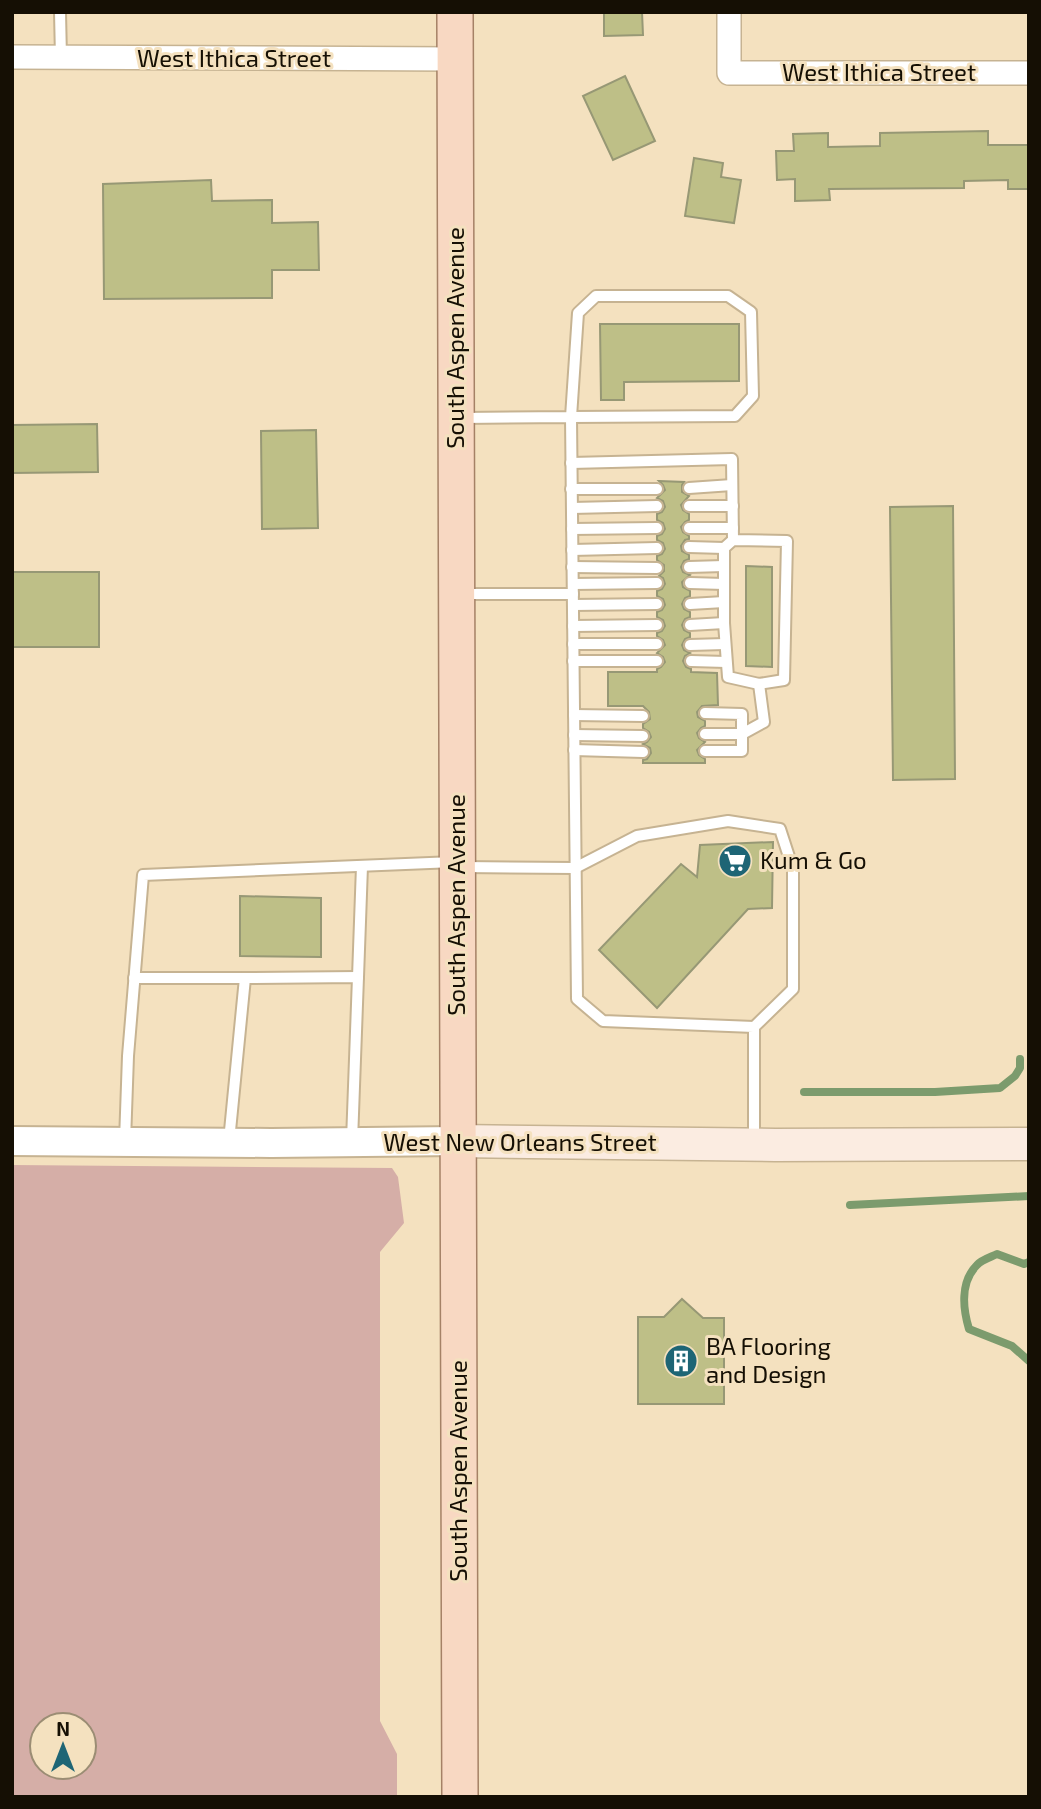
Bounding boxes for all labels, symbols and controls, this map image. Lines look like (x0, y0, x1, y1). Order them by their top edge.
street label: West Ithica Street (137, 43, 331, 72)
street label: West Ithica Street (782, 57, 976, 86)
street label: South Aspen Avenue (440, 227, 469, 449)
street label: South Aspen Avenue (441, 794, 470, 1016)
supermarket icon: Kum & Go (716, 842, 754, 880)
place label: Kum & Go (760, 845, 867, 874)
street label: West New Orleans Street (383, 1127, 657, 1156)
place label: BA Flooring and Design (706, 1331, 831, 1388)
building icon: BA Flooring and Design (662, 1342, 700, 1380)
street label: South Aspen Avenue (443, 1360, 472, 1582)
north arrow (28, 1711, 98, 1781)
text: N (56, 1717, 70, 1740)

